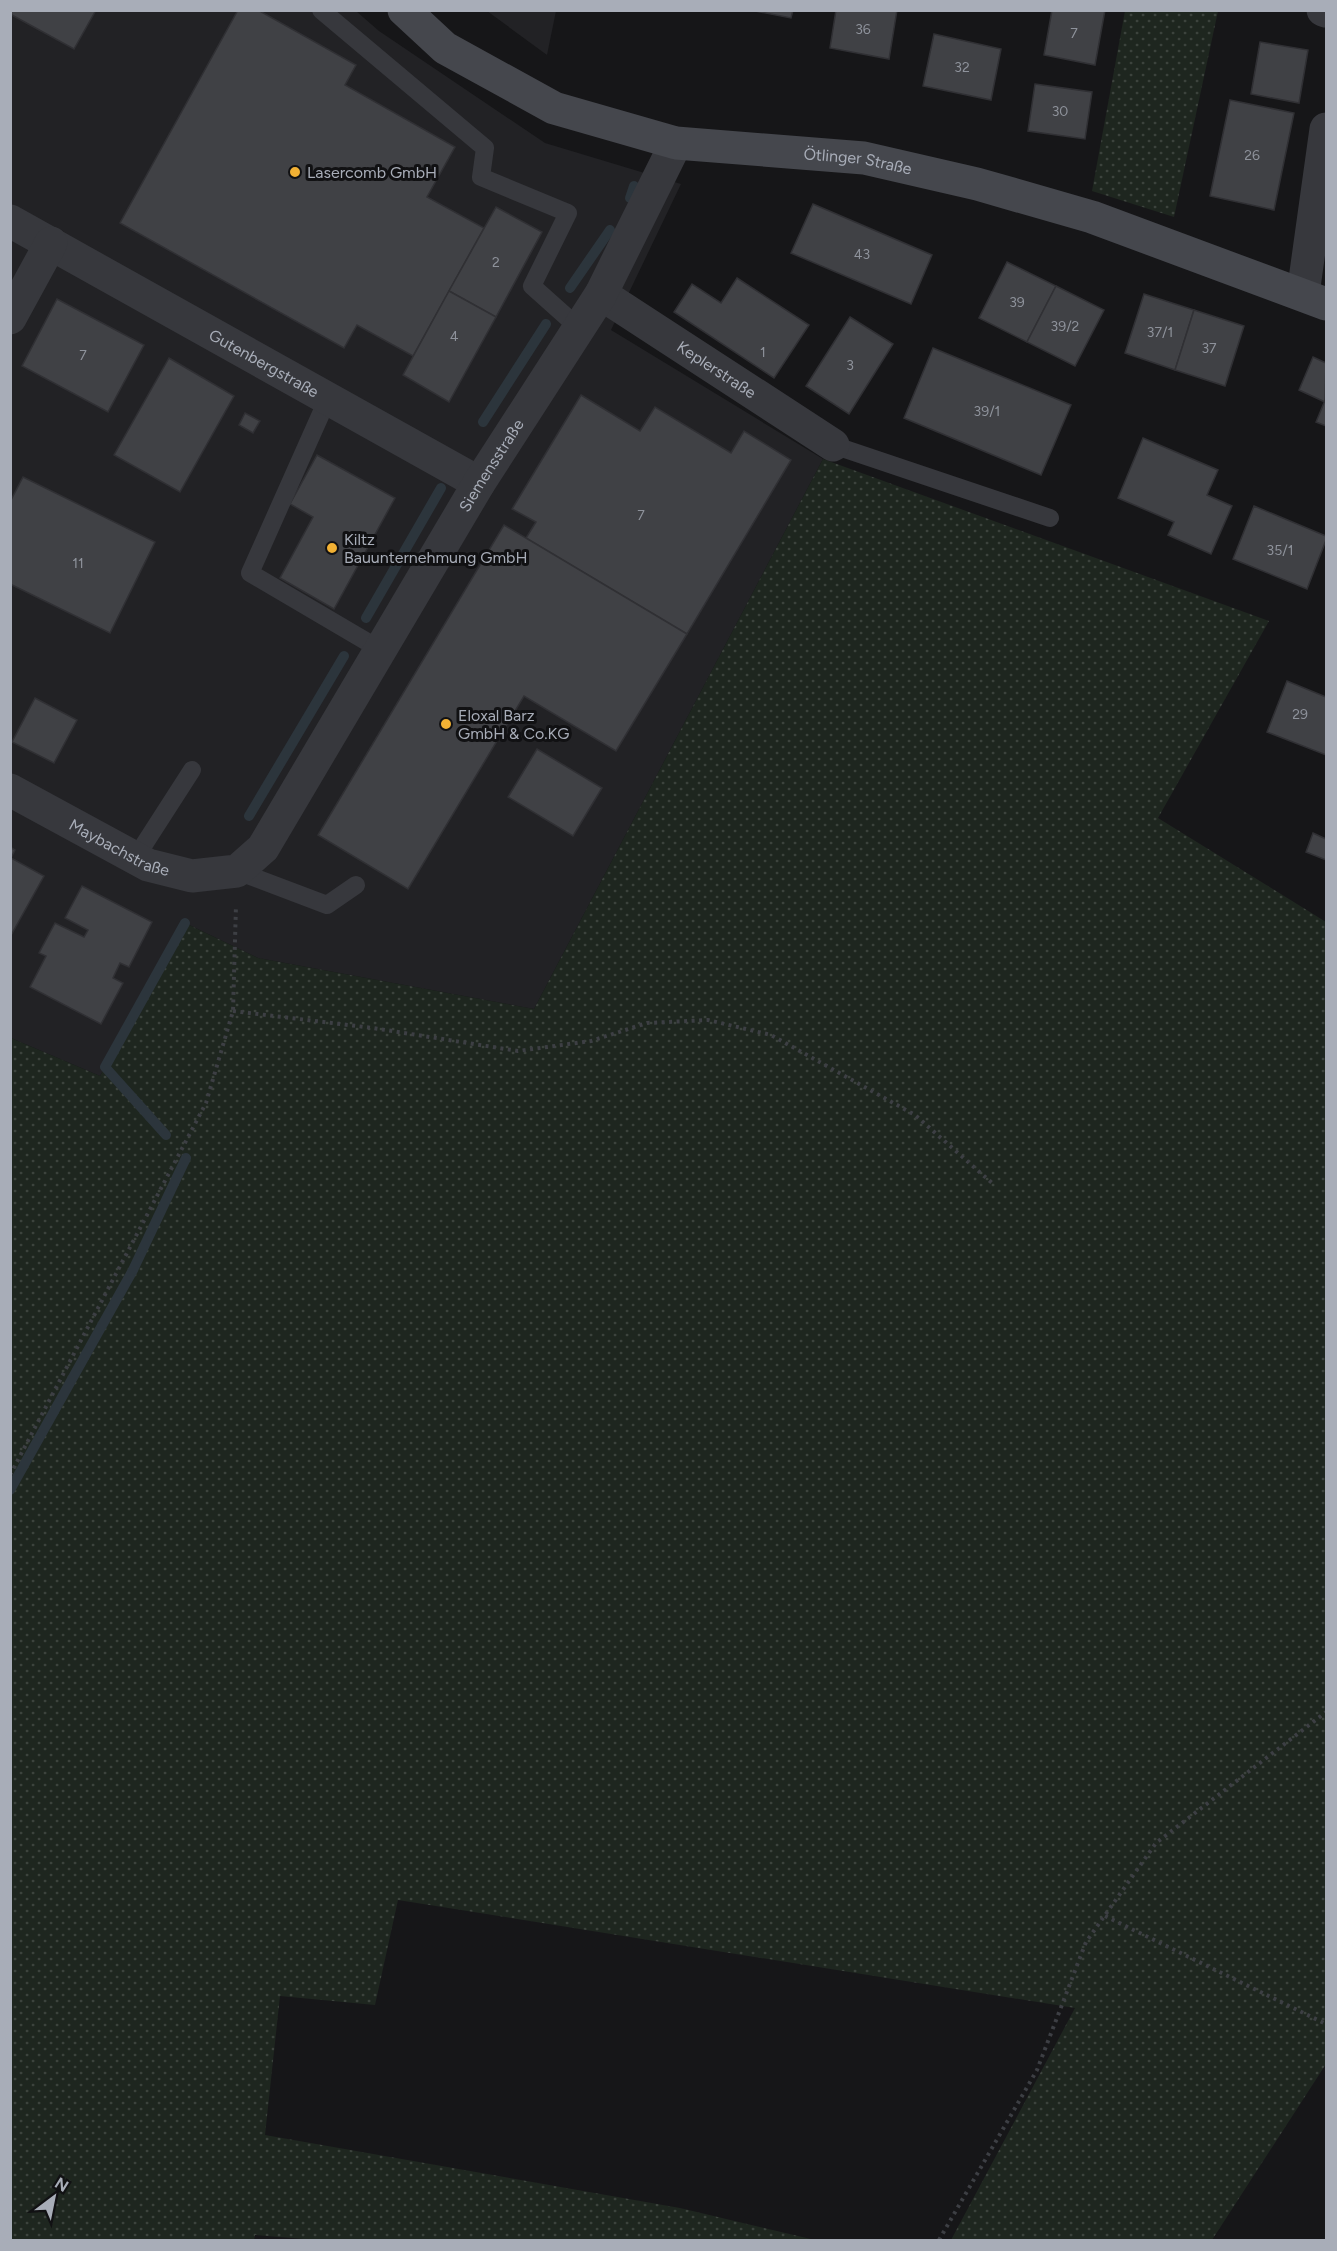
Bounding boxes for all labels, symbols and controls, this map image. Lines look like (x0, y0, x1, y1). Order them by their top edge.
house number: 36 (855, 21, 871, 38)
house number: 7 (1070, 25, 1078, 42)
house number: 32 (954, 59, 970, 76)
house number: 30 (1052, 103, 1068, 120)
street label: Ötlinger Straße (803, 144, 914, 179)
house number: 26 (1244, 147, 1260, 164)
place label: Lasercomb GmbH (307, 163, 437, 182)
marker: Lasercomb GmbH (288, 165, 302, 179)
house number: 43 (854, 246, 870, 263)
house number: 2 (492, 254, 500, 271)
house number: 39 (1009, 294, 1025, 311)
house number: 39/2 (1051, 318, 1079, 335)
house number: 37/1 (1147, 324, 1173, 341)
street label: Gutenbergstraße (206, 325, 322, 402)
house number: 4 (450, 328, 459, 345)
street label: Keplerstraße (673, 337, 760, 402)
house number: 37 (1201, 340, 1217, 357)
house number: 1 (760, 344, 766, 361)
house number: 7 (79, 347, 87, 364)
house number: 3 (846, 357, 854, 374)
house number: 39/1 (974, 403, 1000, 420)
street label: Siemensstraße (455, 415, 528, 515)
house number: 7 (637, 507, 645, 524)
place label: Kiltz Bauunternehmung GmbH (344, 530, 527, 567)
marker: Kiltz Bauunternehmung GmbH (325, 541, 339, 555)
house number: 35/1 (1267, 542, 1293, 559)
house number: 11 (72, 555, 84, 572)
place label: Eloxal Barz GmbH & Co.KG (458, 706, 569, 743)
house number: 29 (1292, 706, 1308, 723)
marker: Eloxal Barz GmbH & Co.KG (439, 717, 453, 731)
street label: Maybachstraße (66, 815, 172, 880)
north arrow (24, 2167, 84, 2227)
text: N (51, 2173, 72, 2196)

